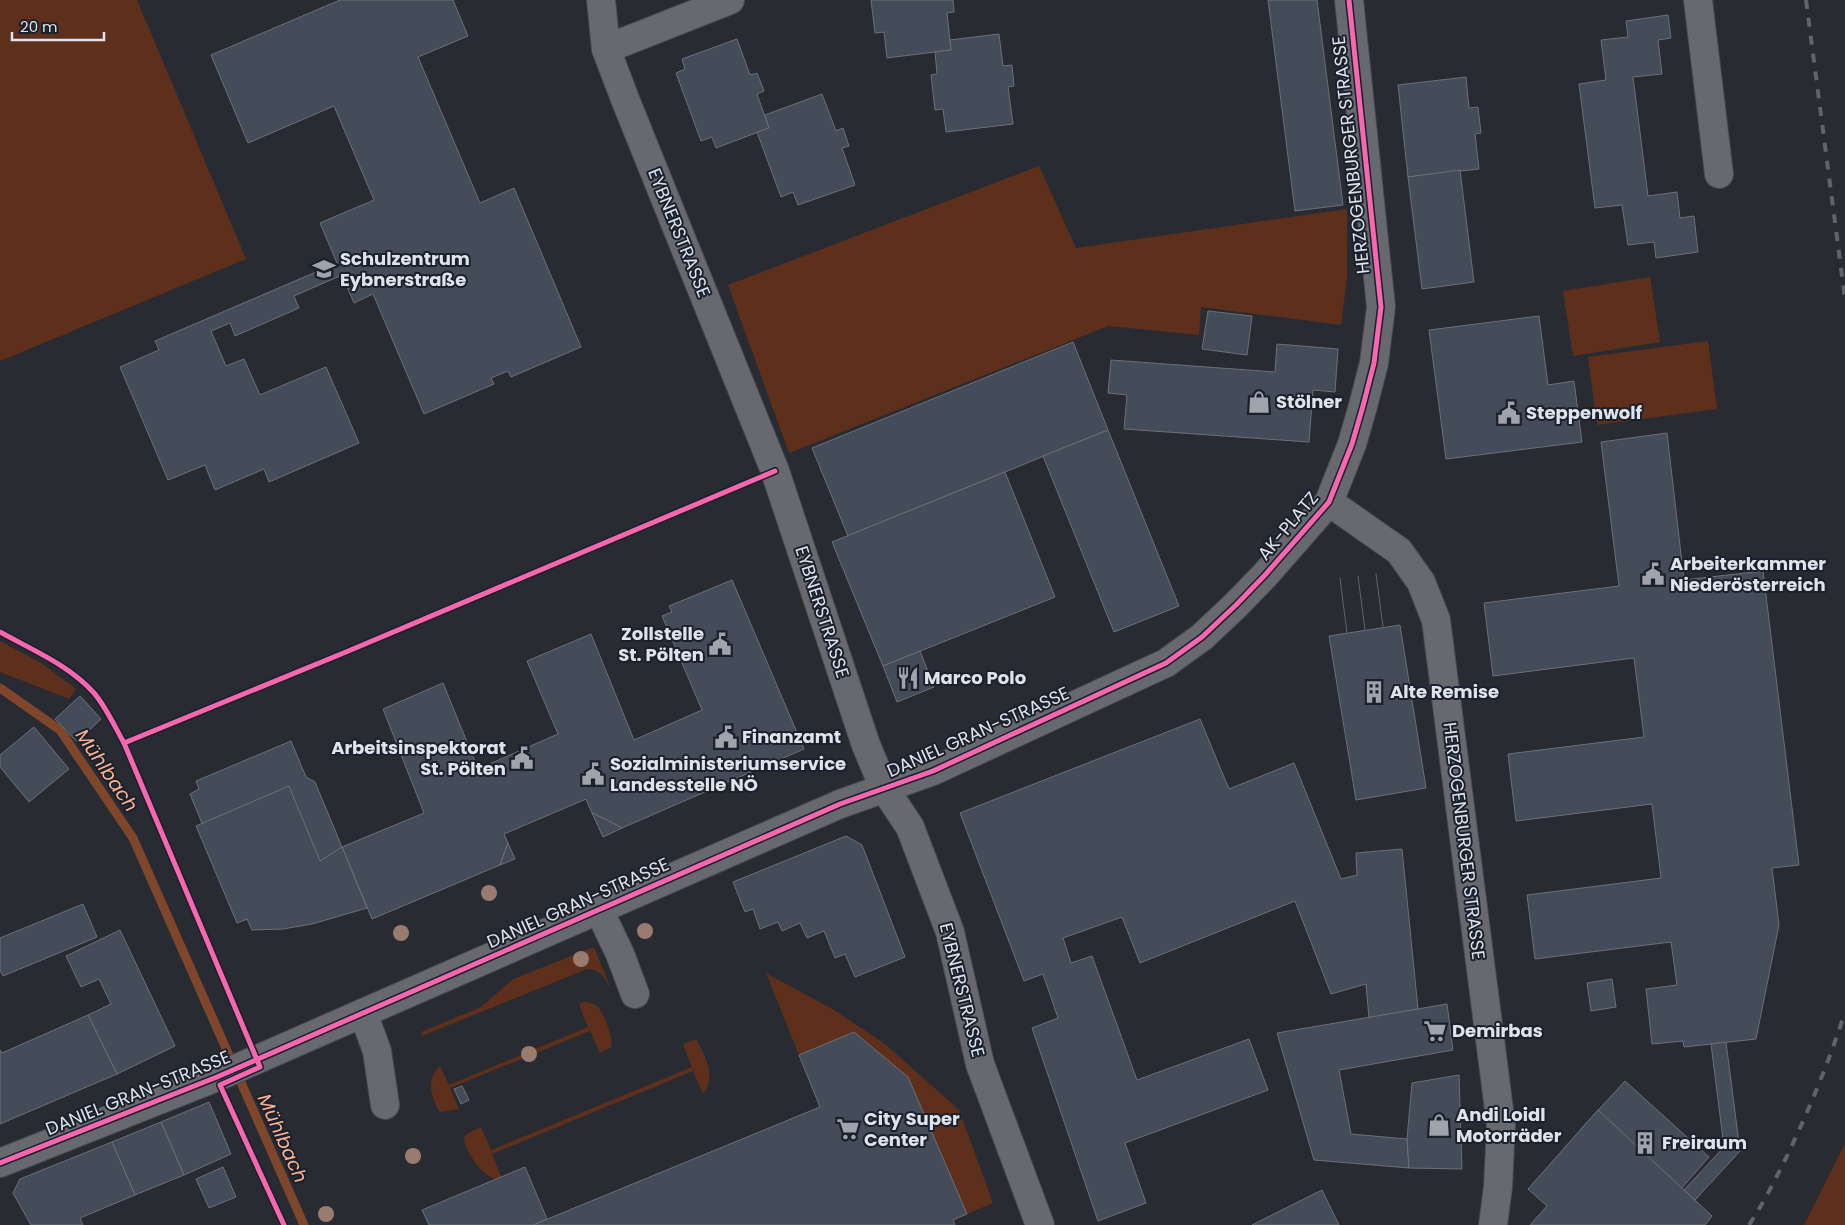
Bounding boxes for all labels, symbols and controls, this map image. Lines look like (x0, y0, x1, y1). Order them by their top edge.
scale bar (12, 10, 105, 42)
text: 20 m (20, 16, 58, 37)
street label: HERZOGENBURGER STRASSE (1326, 35, 1375, 275)
street label: EYBNERSTRASSE (642, 164, 717, 301)
place label: Schulzentrum Eybnerstraße (340, 246, 470, 292)
school or university icon: Schulzentrum Eybnerstraße (311, 256, 337, 282)
shop icon: Stölner (1246, 389, 1272, 415)
place label: Stölner (1276, 389, 1342, 414)
public building icon: Steppenwolf (1496, 400, 1522, 426)
place label: Steppenwolf (1526, 400, 1642, 425)
street label: AK-PLATZ (1251, 486, 1324, 565)
street label: EYBNERSTRASSE (789, 543, 856, 681)
place label: Arbeiterkammer Niederösterreich (1670, 551, 1826, 597)
public building icon: Arbeiterkammer Niederösterreich (1640, 561, 1666, 587)
place label: Zollstelle St. Pölten (618, 621, 704, 667)
public building icon: Zollstelle St. Pölten (707, 631, 733, 657)
restaurant icon: Marco Polo (895, 665, 921, 691)
place label: Marco Polo (924, 665, 1026, 690)
building icon: Alte Remise (1361, 679, 1387, 705)
place label: Alte Remise (1390, 679, 1499, 704)
street label: DANIEL GRAN-STRASSE (883, 680, 1073, 783)
street label: HERZOGENBURGER STRASSE (1438, 721, 1491, 961)
water label: Mühlbach (69, 723, 144, 817)
public building icon: Finanzamt (713, 724, 739, 750)
place label: Finanzamt (742, 724, 841, 749)
place label: Arbeitsinspektorat St. Pölten (331, 735, 506, 781)
public building icon: Arbeitsinspektorat St. Pölten (509, 745, 535, 771)
place label: Sozialministeriumservice Landesstelle NÖ (610, 751, 846, 797)
public building icon: Sozialministeriumservice Landesstelle NÖ (580, 761, 606, 787)
street label: DANIEL GRAN-STRASSE (483, 851, 673, 954)
street label: EYBNERSTRASSE (934, 920, 991, 1060)
supermarket icon: Demirbas (1422, 1018, 1448, 1044)
place label: Demirbas (1452, 1018, 1543, 1043)
street label: DANIEL GRAN-STRASSE (42, 1044, 234, 1141)
water label: Mühlbach (251, 1089, 314, 1187)
place label: Andi Loidl Motorräder (1456, 1102, 1562, 1148)
place label: City Super Center (864, 1106, 960, 1152)
shop icon: Andi Loidl Motorräder (1426, 1112, 1452, 1138)
supermarket icon: City Super Center (835, 1116, 861, 1142)
building icon: Freiraum (1632, 1130, 1658, 1156)
place label: Freiraum (1662, 1130, 1747, 1155)

